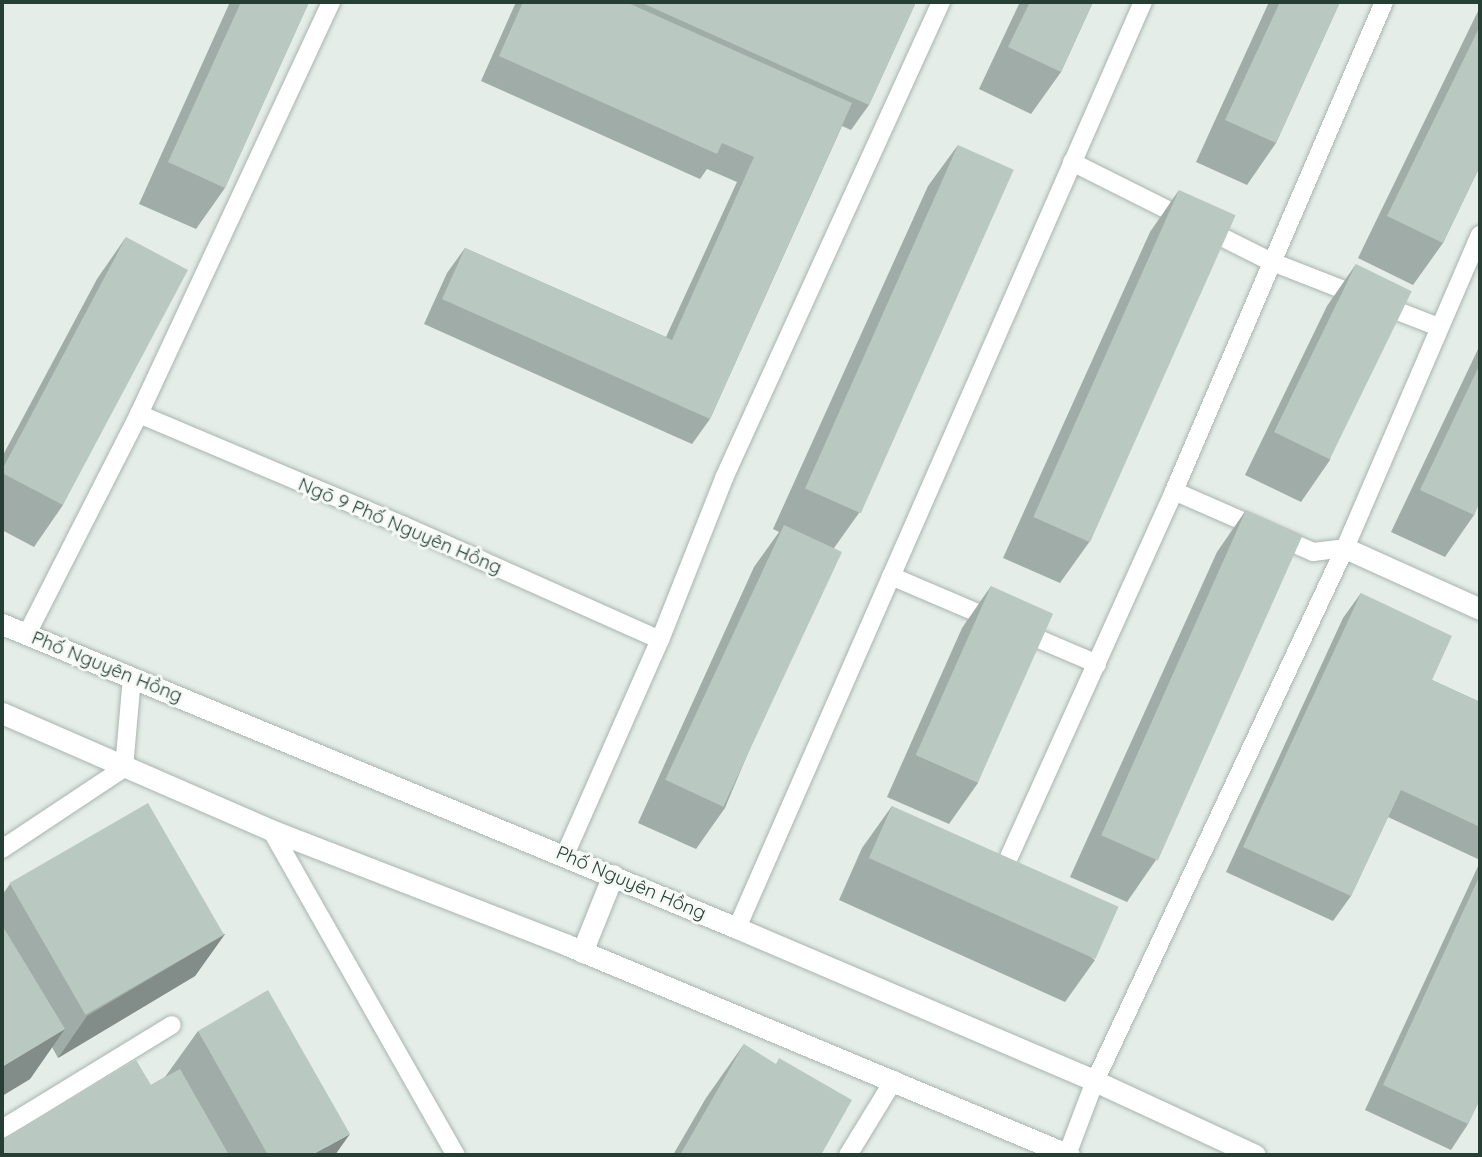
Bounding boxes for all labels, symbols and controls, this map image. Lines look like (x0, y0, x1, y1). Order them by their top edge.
street label: Ngõ 9 Phố Nguyên Hồng (295, 473, 505, 579)
street label: Phố Nguyên Hồng (28, 626, 186, 708)
street label: Phố Nguyên Hồng (553, 841, 709, 925)

